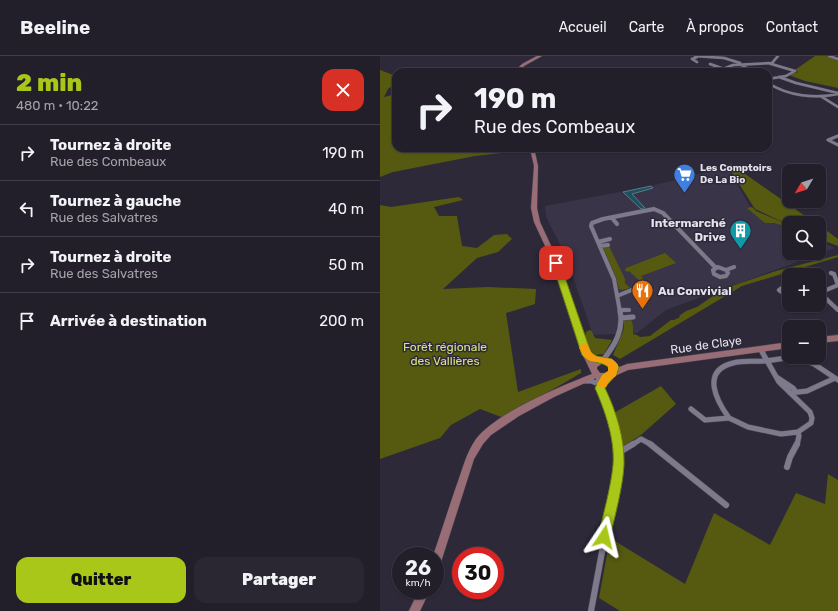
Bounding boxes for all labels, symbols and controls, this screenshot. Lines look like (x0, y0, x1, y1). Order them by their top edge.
text: Beeline (20, 16, 90, 39)
text: Accueil (559, 19, 607, 36)
text: Carte (629, 19, 664, 36)
text: À propos (686, 19, 744, 36)
text: Contact (766, 19, 818, 36)
text: 2 min (16, 69, 82, 97)
button: close (322, 69, 364, 111)
text: 190 m (474, 82, 557, 115)
icon: right (408, 84, 460, 136)
text: 480 m · 10:22 (16, 98, 98, 113)
text: Rue des Combeaux (474, 116, 635, 138)
text: Tournez à droite (50, 136, 171, 154)
icon: right (16, 142, 38, 164)
text: 190 m (322, 144, 364, 162)
text: Rue des Combeaux (50, 154, 166, 169)
supermarket icon: Les Comptoirs De La Bio (671, 161, 697, 194)
place label: Les Comptoirs De La Bio (700, 162, 772, 186)
north arrow (782, 164, 826, 208)
map controls (782, 164, 826, 364)
text: Tournez à gauche (50, 192, 181, 210)
icon: left (16, 198, 38, 220)
text: 40 m (328, 200, 364, 218)
text: Rue des Salvatres (50, 210, 158, 225)
place label: Intermarché Drive (651, 216, 726, 244)
button: search (782, 216, 826, 260)
building icon: Intermarché Drive (728, 217, 754, 250)
pin (539, 246, 573, 280)
text: Tournez à droite (50, 248, 171, 266)
icon: arrive (545, 252, 567, 274)
icon: right (16, 254, 38, 276)
text: 50 m (329, 256, 364, 274)
text: Rue des Salvatres (50, 266, 158, 281)
button: + (782, 268, 826, 312)
restaurant icon: Au Convivial (629, 278, 655, 311)
place label: Au Convivial (658, 284, 732, 298)
icon: arrive (16, 310, 38, 332)
text: Arrivée à destination (50, 312, 207, 330)
text: 200 m (319, 312, 364, 330)
button: − (782, 320, 826, 364)
street label: Rue de Claye (669, 333, 743, 357)
park label: Forêt régionale des Vallières (403, 340, 487, 368)
position arrow (583, 516, 625, 558)
speed limit sign: 30 (452, 547, 504, 599)
text: 26 (405, 556, 431, 580)
button: Quitter (16, 557, 186, 603)
button: Partager (194, 557, 364, 603)
text: km/h (406, 577, 430, 589)

